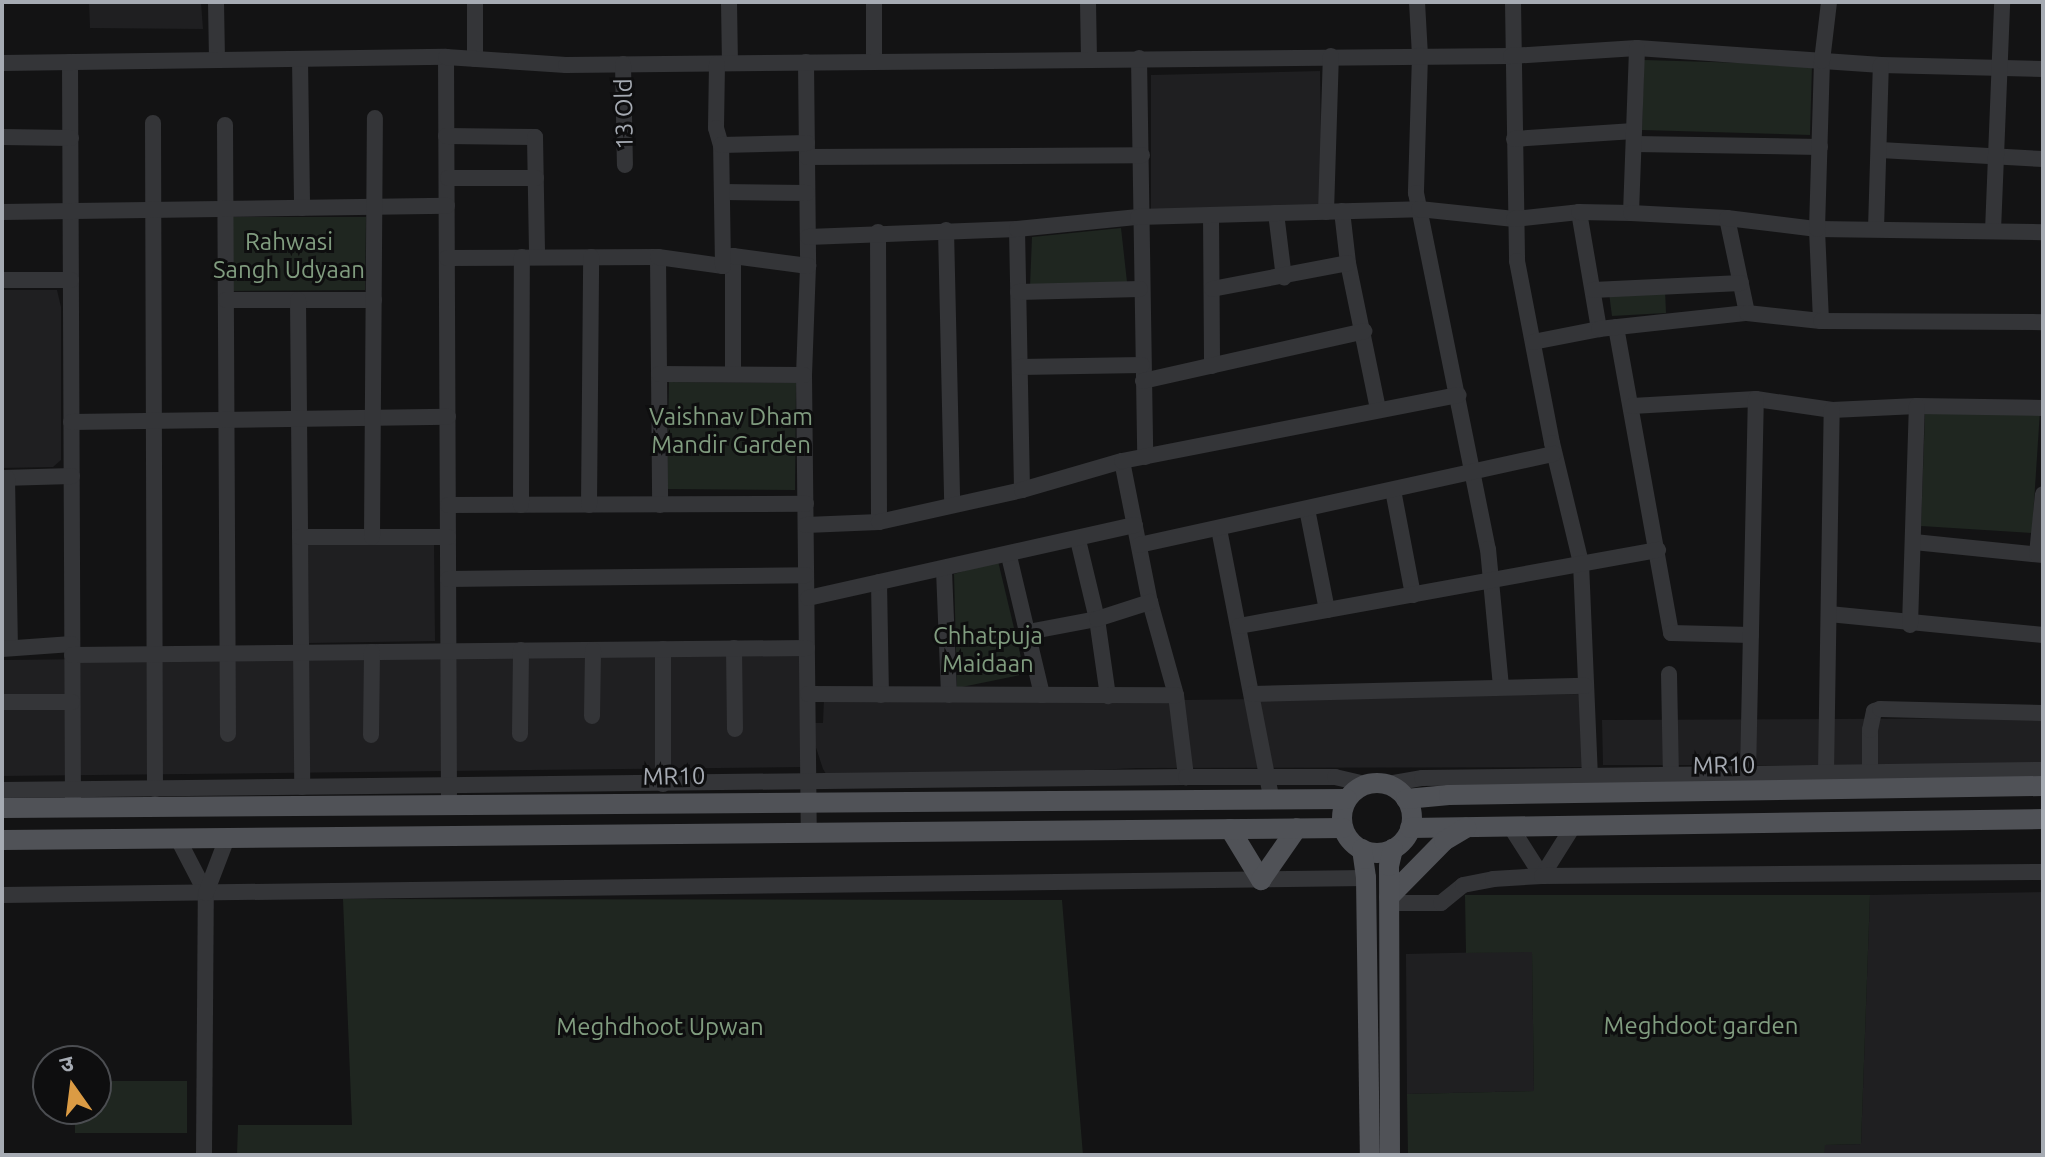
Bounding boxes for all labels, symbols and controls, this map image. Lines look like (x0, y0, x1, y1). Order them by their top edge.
street label: 13 Old (609, 78, 639, 150)
park label: Rahwasi Sangh Udyaan (213, 228, 365, 284)
park label: Vaishnav Dham Mandir Garden (649, 403, 813, 459)
park label: Chhatpuja Maidaan (933, 622, 1043, 678)
street label: MR10 (1692, 750, 1756, 780)
street label: MR10 (642, 761, 706, 791)
park label: Meghdoot garden (1604, 1012, 1798, 1040)
park label: Meghdhoot Upwan (556, 1013, 764, 1041)
north arrow (32, 1045, 112, 1125)
text: उ (57, 1049, 76, 1077)

